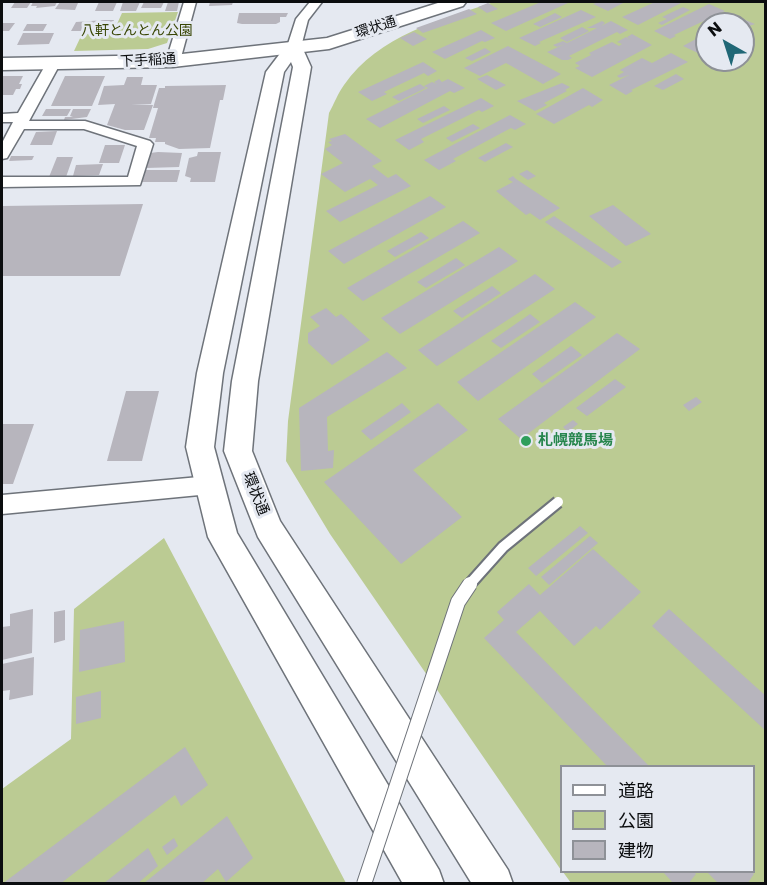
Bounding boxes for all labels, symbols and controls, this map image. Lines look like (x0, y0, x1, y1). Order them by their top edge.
north arrow (695, 12, 755, 72)
street label: 環状通 (353, 14, 399, 42)
text: N (703, 16, 727, 42)
park label: 八軒とんとん公園 (81, 23, 193, 39)
street label: 下手稲通 (120, 51, 176, 71)
place label: 札幌競馬場 (538, 432, 613, 450)
marker: 札幌競馬場 (519, 434, 533, 448)
street label: 環状通 (238, 470, 272, 518)
legend (560, 765, 755, 873)
text: 道路 (618, 778, 654, 803)
text: 公園 (618, 808, 654, 833)
text: 建物 (618, 838, 654, 863)

